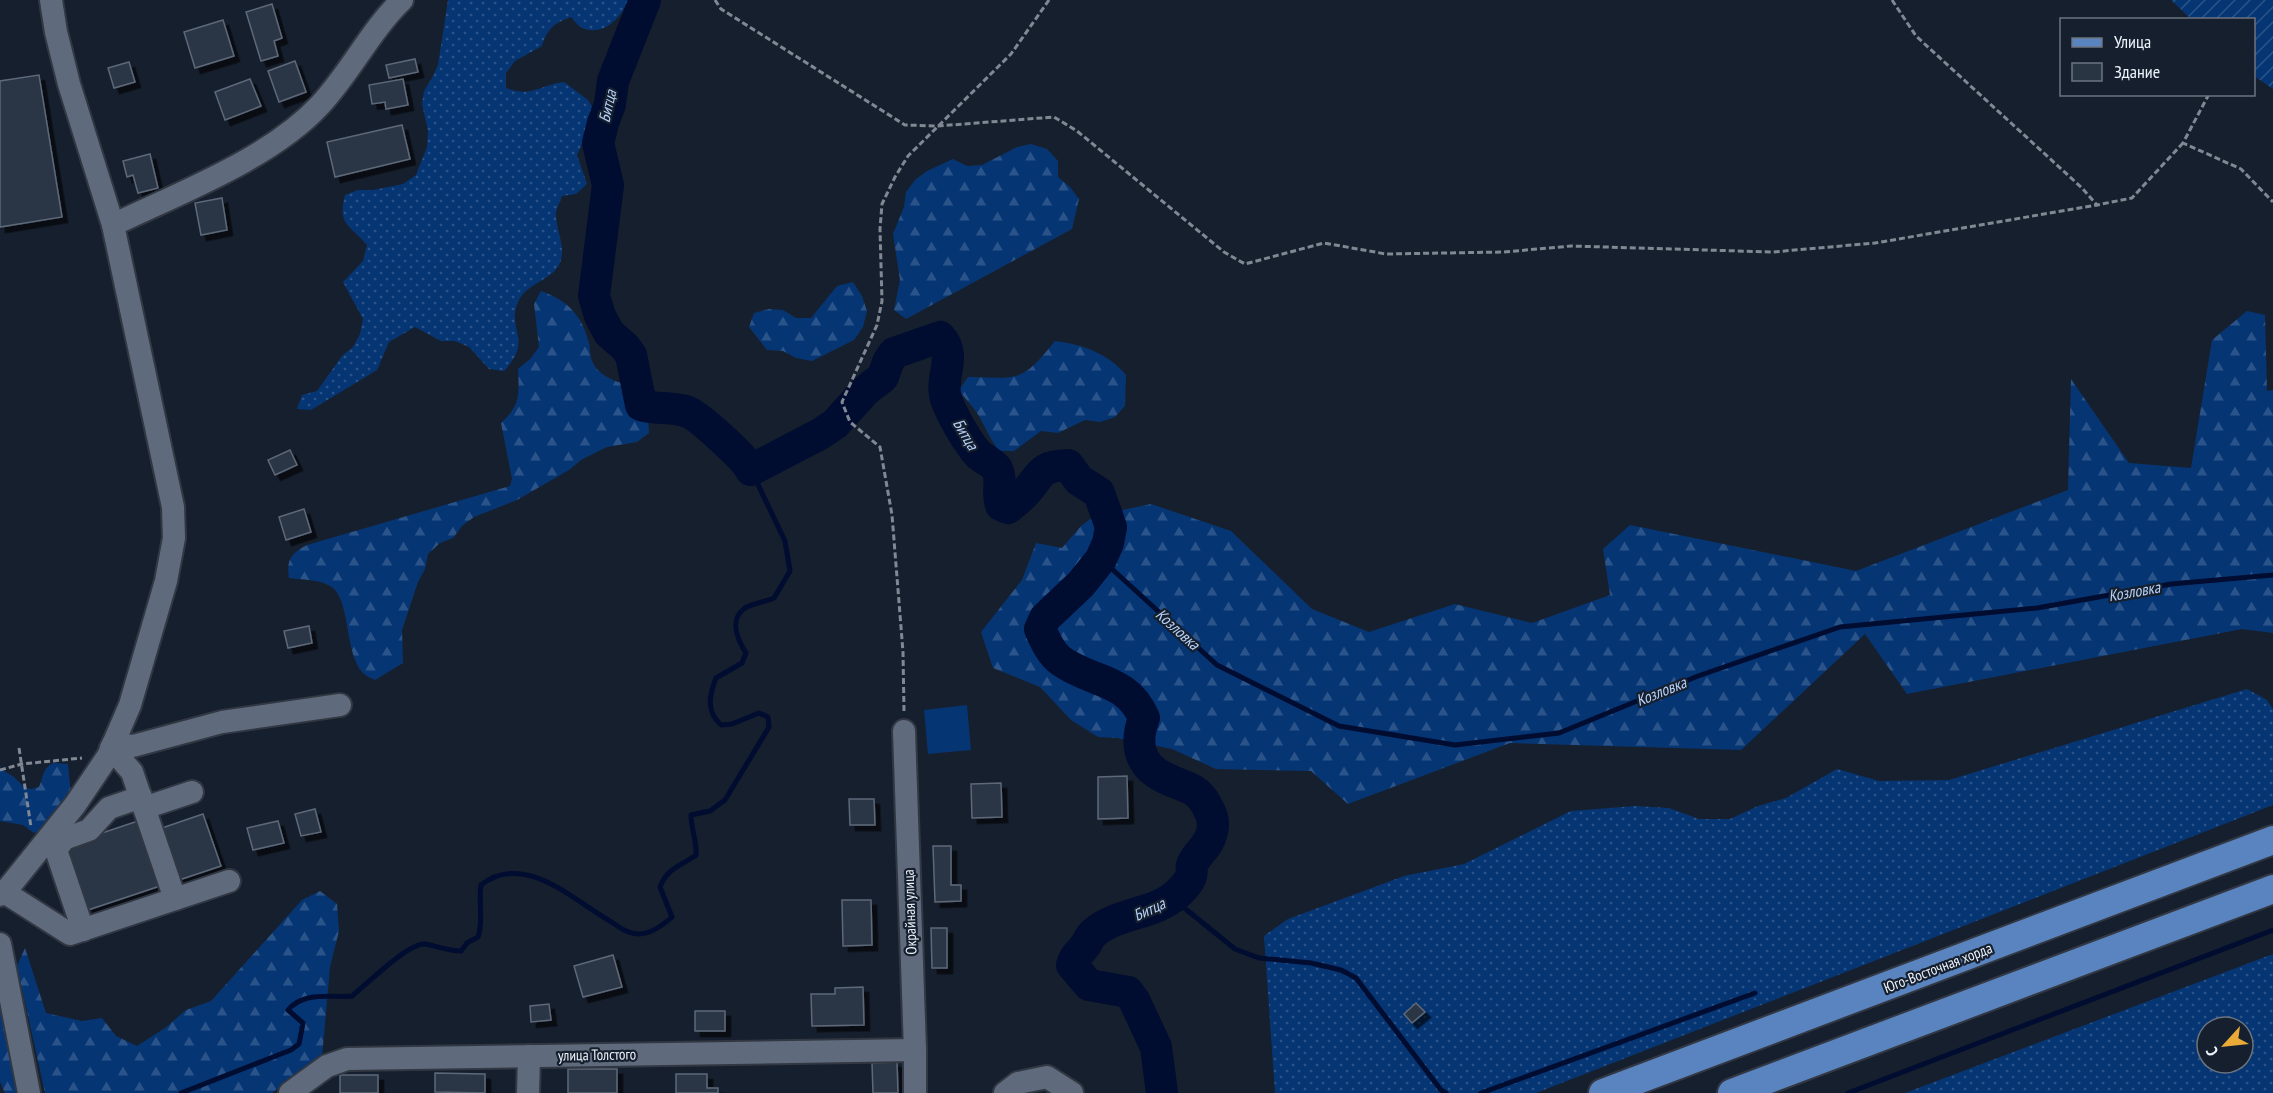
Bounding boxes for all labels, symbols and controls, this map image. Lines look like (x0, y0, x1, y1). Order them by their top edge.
legend (2060, 18, 2255, 96)
text: Улица (2114, 30, 2151, 53)
text: Здание (2114, 60, 2160, 83)
water label: Битца (594, 86, 621, 124)
water label: Битца (949, 415, 984, 455)
water label: Козловка (2107, 576, 2163, 605)
water label: Козловка (1152, 604, 1205, 655)
water label: Козловка (1633, 671, 1690, 710)
street label: Окрайная улица (899, 869, 920, 955)
water label: Битца (1130, 892, 1170, 925)
street label: Юго-Восточная хорда (1881, 938, 1995, 997)
north arrow (2195, 1015, 2255, 1075)
text: С (2201, 1043, 2222, 1060)
street label: улица Толстого (558, 1044, 636, 1065)

